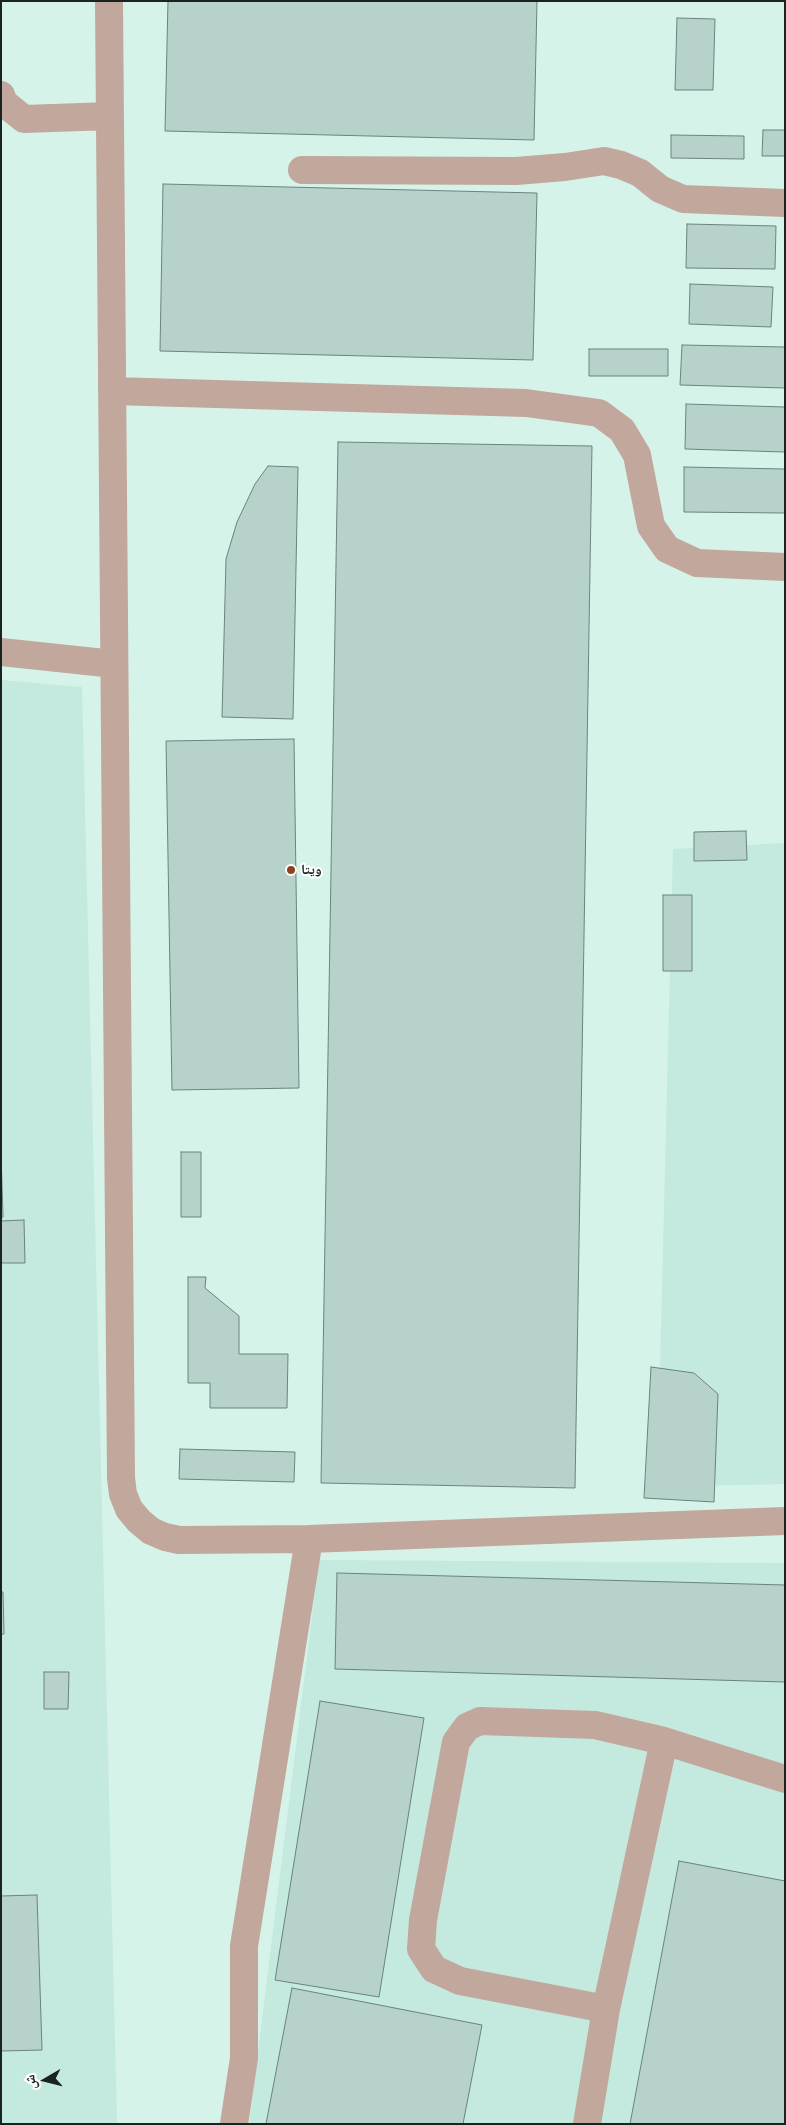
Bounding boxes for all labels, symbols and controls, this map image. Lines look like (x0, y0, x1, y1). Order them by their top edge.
place label: ويتا (301, 862, 322, 878)
marker: ويتا (285, 864, 297, 876)
north arrow (20, 2055, 70, 2105)
text: ش (20, 2073, 40, 2091)

